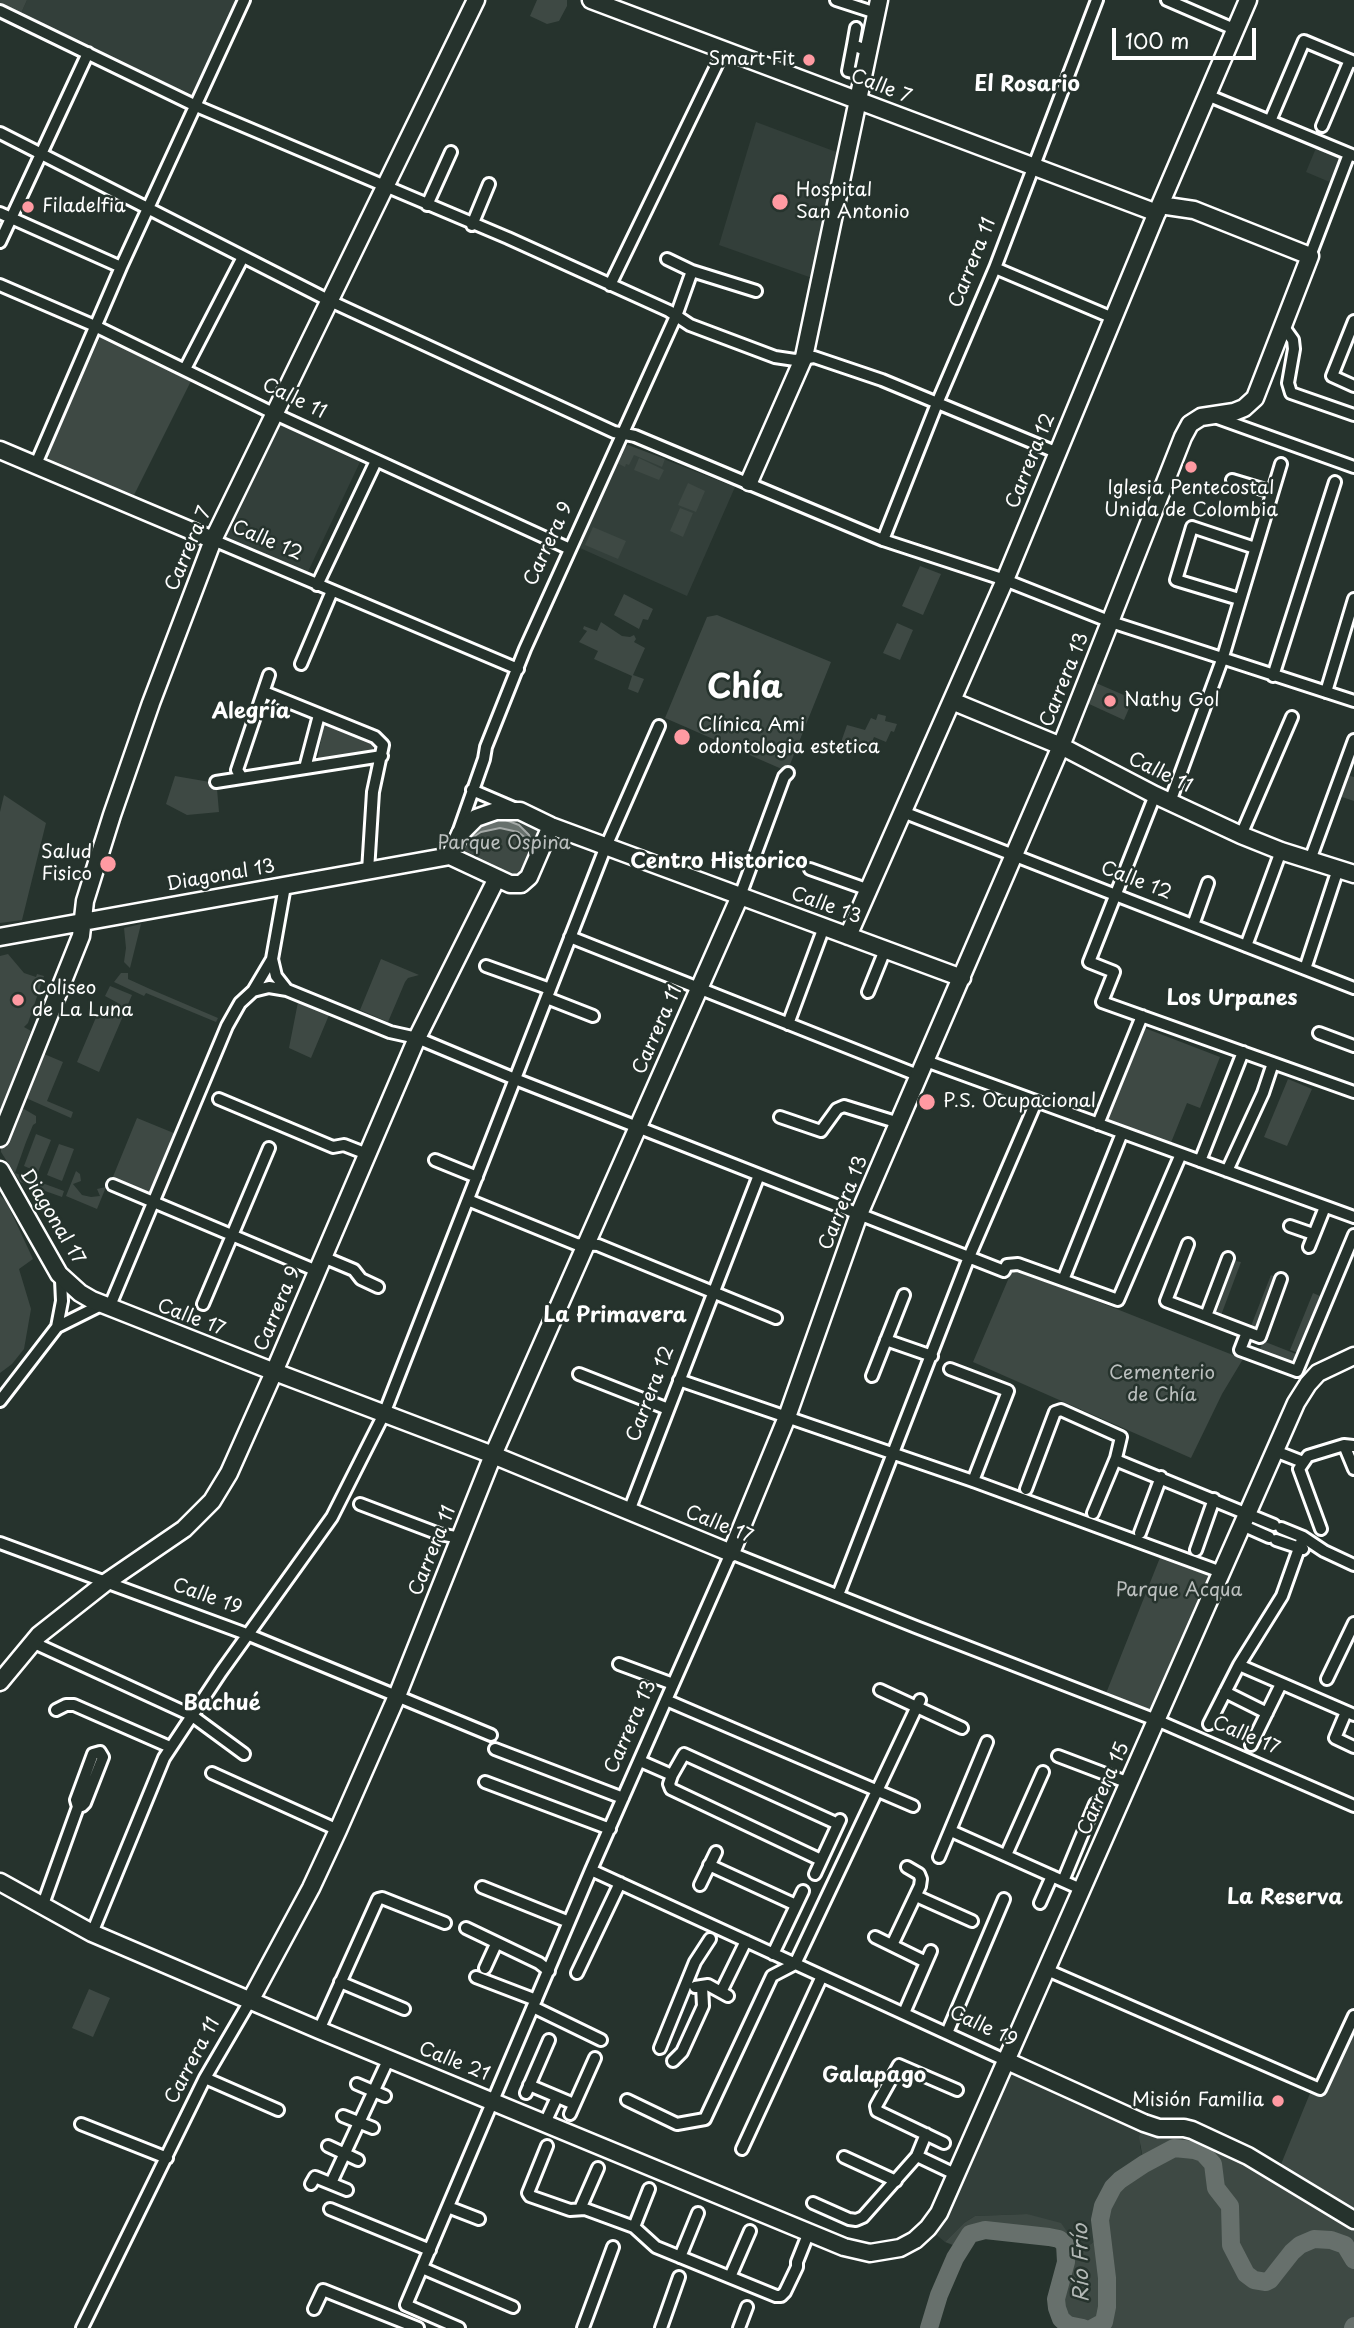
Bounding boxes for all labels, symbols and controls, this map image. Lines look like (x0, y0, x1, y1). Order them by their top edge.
scale bar (1116, 14, 1260, 58)
text: 100 m (1125, 24, 1189, 56)
place label: Smart Fit (708, 49, 795, 71)
marker: Smart Fit (801, 52, 817, 68)
street label: Calle 7 (847, 65, 915, 109)
district label: El Rosario (974, 72, 1080, 98)
place label: Hospital San Antonio (796, 180, 909, 224)
marker: Hospital San Antonio (770, 192, 790, 212)
place label: Filadelfia (42, 196, 126, 218)
marker: Filadelfia (20, 199, 36, 215)
street label: Carrera 11 (945, 215, 1001, 311)
street label: Calle 11 (258, 374, 330, 424)
street label: Carrera 12 (1002, 410, 1060, 512)
marker: Iglesia Pentecostal Unida de Colombia (1183, 459, 1199, 475)
place label: Iglesia Pentecostal Unida de Colombia (1104, 478, 1278, 522)
street label: Carrera 9 (520, 498, 578, 590)
street label: Carrera 7 (161, 503, 217, 595)
street label: Calle 12 (228, 516, 306, 566)
street label: Carrera 13 (1036, 629, 1094, 731)
district label: Chía (707, 669, 783, 709)
place label: Nathy Gol (1124, 690, 1220, 712)
marker: Nathy Gol (1102, 693, 1118, 709)
district label: Alegría (212, 699, 290, 725)
place label: Clínica Ami odontologia estetica (698, 715, 880, 759)
marker: Clínica Ami odontologia estetica (672, 727, 692, 747)
street label: Calle 11 (1124, 748, 1196, 798)
park label: Parque Ospina (438, 833, 570, 855)
place label: Salud Fisico (41, 842, 92, 886)
district label: Centro Historico (630, 849, 808, 875)
marker: Salud Fisico (98, 854, 118, 874)
street label: Diagonal 13 (165, 855, 277, 897)
street label: Calle 12 (1097, 857, 1175, 905)
street label: Calle 13 (788, 883, 864, 929)
place label: Coliseo de La Luna (32, 978, 133, 1022)
street label: Carrera 11 (628, 982, 688, 1078)
district label: Los Urpanes (1166, 986, 1298, 1012)
marker: Coliseo de La Luna (10, 992, 26, 1008)
place label: P.S. Ocupacional (943, 1091, 1096, 1113)
marker: P.S. Ocupacional (917, 1092, 937, 1112)
street label: Carrera 13 (815, 1152, 873, 1254)
street label: Diagonal 17 (15, 1165, 89, 1269)
street label: Carrera 9 (250, 1263, 306, 1355)
street label: Calle 17 (154, 1295, 228, 1341)
district label: La Primavera (543, 1303, 687, 1329)
street label: Carrera 12 (622, 1343, 680, 1445)
park label: Cementerio de Chía (1109, 1363, 1215, 1407)
street label: Calle 17 (682, 1501, 756, 1549)
street label: Carrera 11 (405, 1503, 461, 1599)
street label: Calle 19 (169, 1574, 245, 1620)
park label: Parque Acqua (1116, 1580, 1242, 1602)
street label: Carrera 13 (600, 1677, 662, 1777)
district label: Bachué (184, 1691, 260, 1717)
street label: Calle 17 (1209, 1712, 1283, 1760)
street label: Carrera 15 (1073, 1739, 1135, 1839)
district label: La Reserva (1227, 1885, 1343, 1911)
street label: Calle 19 (946, 2001, 1020, 2053)
street label: Carrera 11 (161, 2014, 225, 2108)
street label: Calle 21 (415, 2037, 493, 2087)
district label: Galapago (822, 2063, 926, 2089)
place label: Misión Familia (1132, 2090, 1264, 2112)
marker: Misión Familia (1270, 2093, 1286, 2109)
water label: Río Frío (1069, 2223, 1095, 2303)

